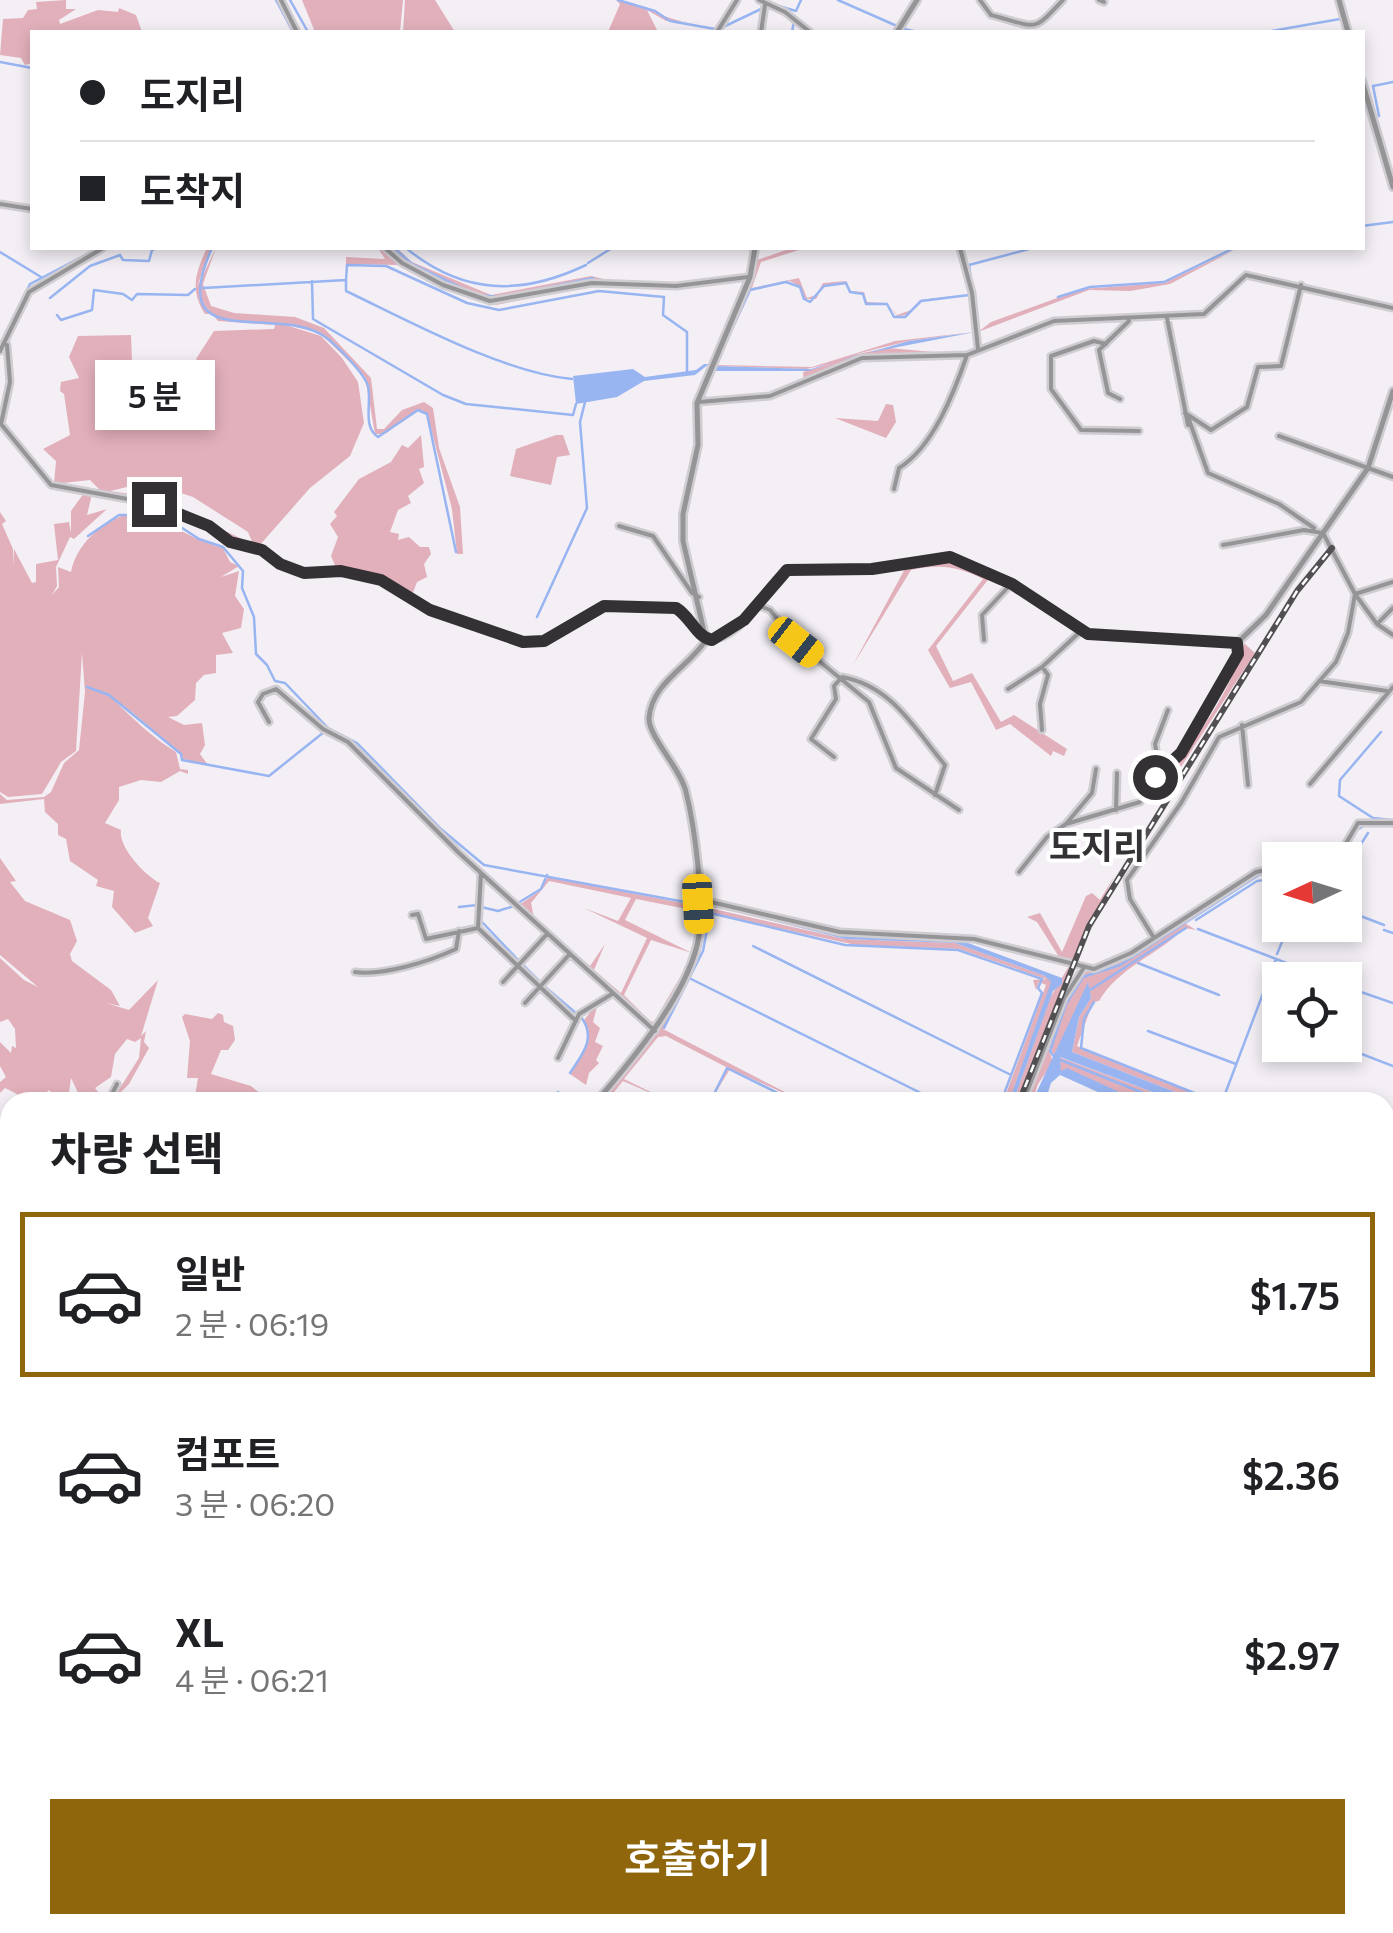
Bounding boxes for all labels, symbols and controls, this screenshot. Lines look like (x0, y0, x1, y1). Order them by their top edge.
text: 도지리 (140, 70, 245, 117)
text: 도착지 (140, 166, 245, 213)
callout: 5 분 (94, 359, 214, 429)
text: 5 분 (128, 375, 182, 415)
route end (132, 482, 177, 527)
car (763, 612, 829, 672)
route start (1133, 755, 1178, 800)
district label: 도지리 (1049, 823, 1145, 866)
north arrow (1262, 842, 1362, 942)
map controls (1262, 842, 1362, 1062)
car (681, 873, 715, 935)
button: locate (1262, 962, 1362, 1062)
text: 차량 선택 (50, 1124, 224, 1179)
text: 일반 (175, 1249, 245, 1296)
icon: car (55, 1250, 145, 1340)
text: $1.75 (1250, 1271, 1340, 1318)
text: 2 분 · 06:19 (175, 1303, 329, 1343)
text: 컴포트 (175, 1429, 280, 1476)
icon: car (55, 1430, 145, 1520)
text: $2.36 (1242, 1451, 1340, 1498)
text: 3 분 · 06:20 (175, 1483, 335, 1523)
text: XL (175, 1608, 224, 1655)
icon: car (55, 1610, 145, 1700)
text: $2.97 (1244, 1631, 1340, 1678)
text: 4 분 · 06:21 (175, 1659, 329, 1699)
button: 호출하기 (50, 1799, 1345, 1914)

